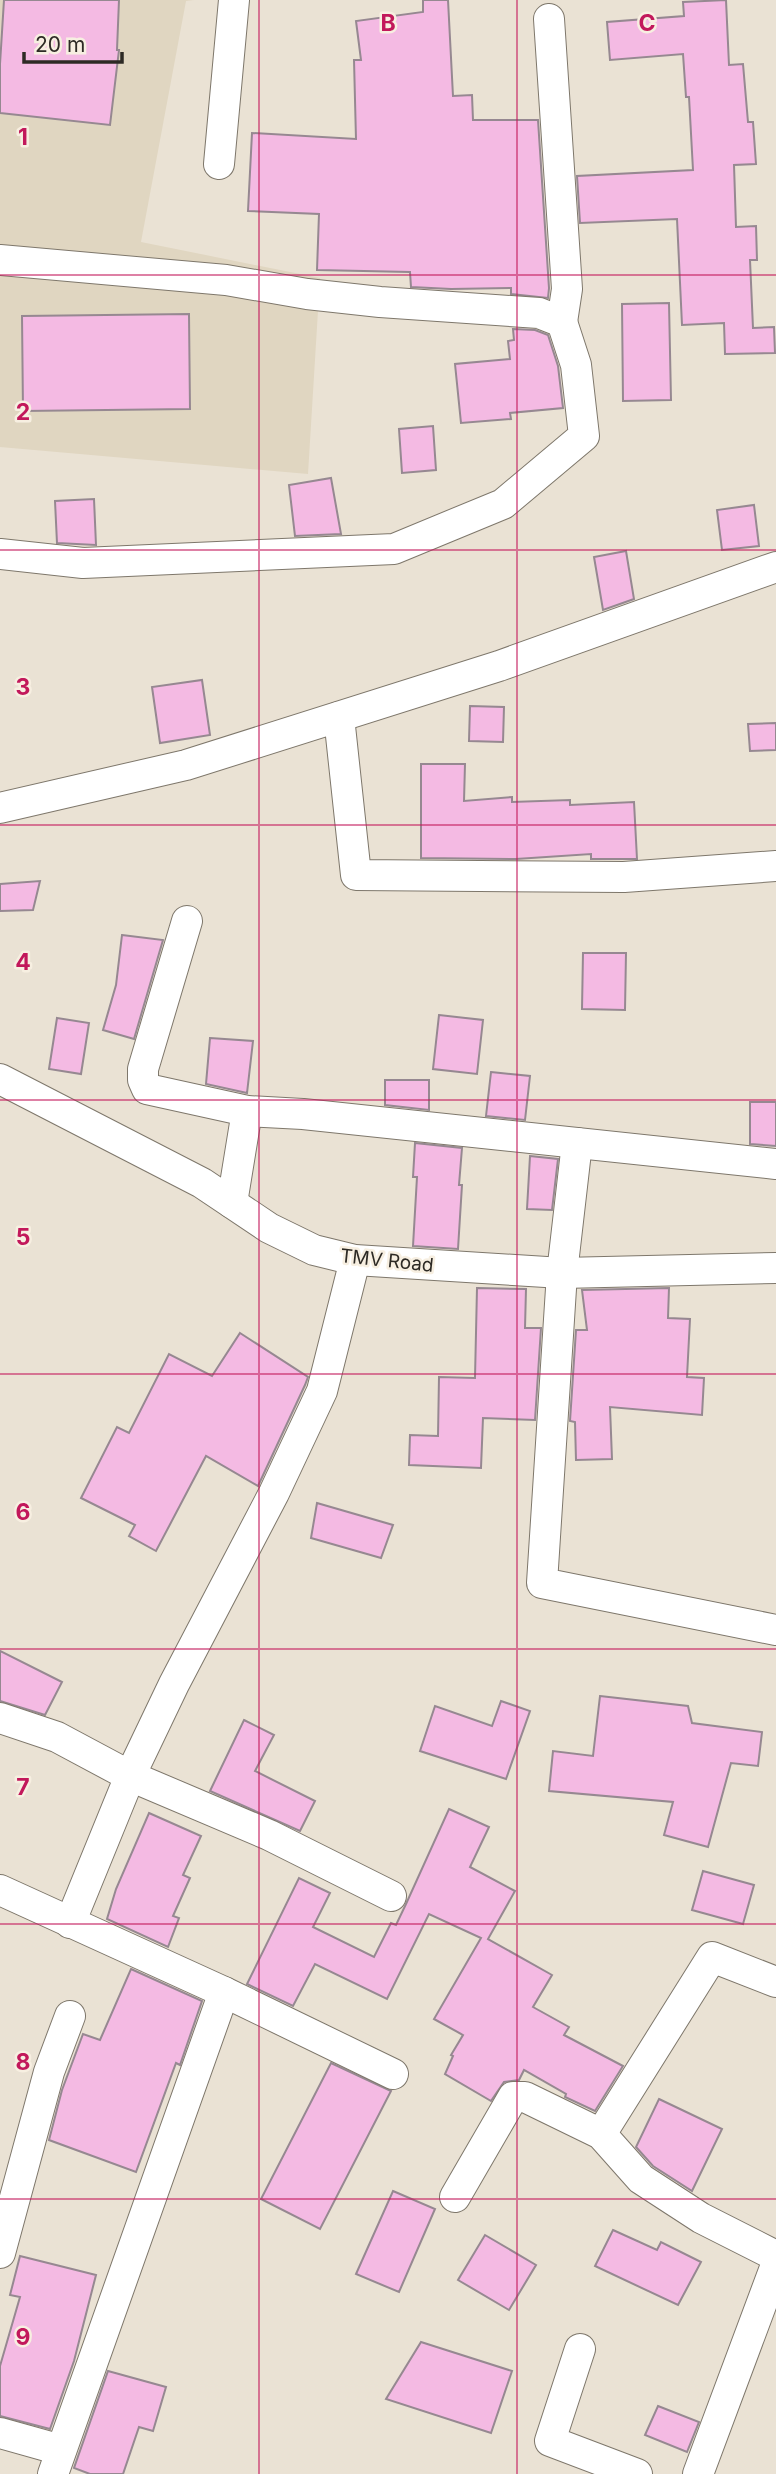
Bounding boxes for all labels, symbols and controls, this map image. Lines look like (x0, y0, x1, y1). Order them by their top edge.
text: B (380, 9, 396, 37)
text: C (638, 9, 656, 37)
scale bar (24, 21, 122, 65)
text: 20 m (35, 32, 85, 57)
text: 1 (18, 123, 28, 151)
text: 2 (16, 398, 30, 426)
text: 3 (16, 673, 30, 701)
text: 4 (15, 948, 31, 976)
text: 5 (16, 1223, 30, 1251)
street label: TMV Road (339, 1244, 435, 1277)
text: 6 (16, 1498, 30, 1526)
text: 7 (16, 1773, 30, 1801)
text: 8 (16, 2048, 30, 2076)
text: 9 (16, 2323, 30, 2351)

